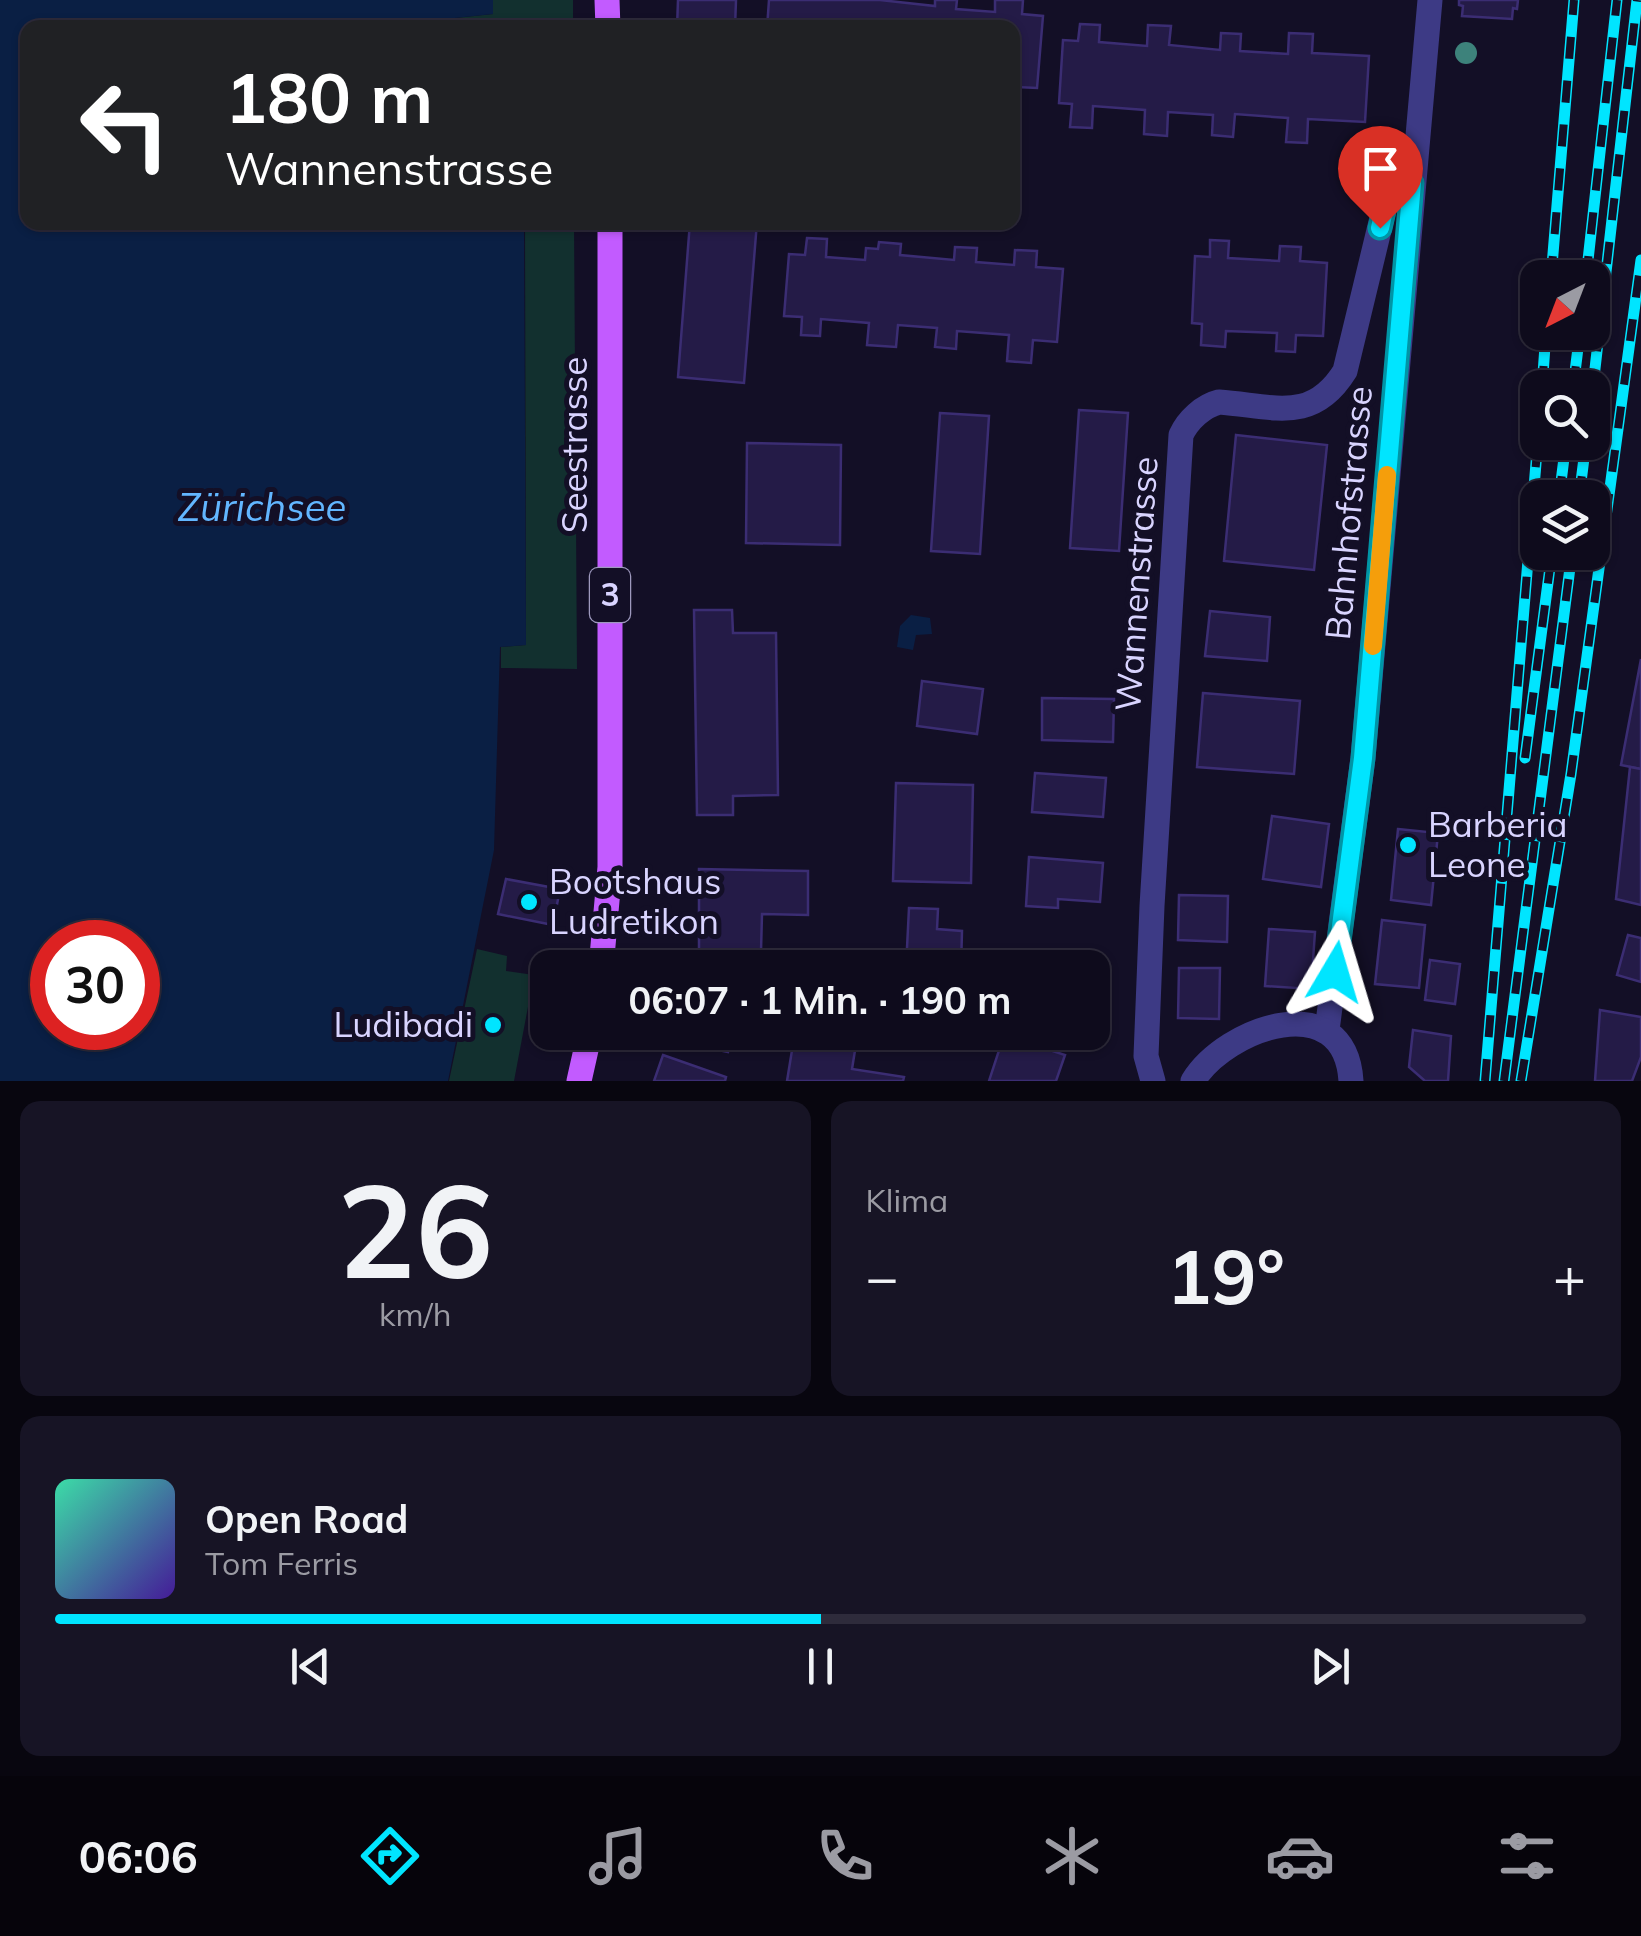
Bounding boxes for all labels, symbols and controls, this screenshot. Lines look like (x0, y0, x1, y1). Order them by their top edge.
text: 180 m (225, 53, 433, 141)
icon: left (60, 60, 190, 190)
pin (1338, 126, 1423, 229)
text: Wannenstrasse (225, 140, 553, 196)
icon: arrive (1353, 141, 1408, 196)
north arrow (1520, 260, 1610, 350)
map controls (1520, 260, 1610, 570)
street label: Seestrasse (552, 357, 596, 533)
button: search (1520, 370, 1610, 460)
street label: Bahnhofstrasse (1315, 384, 1381, 642)
street label: Wannenstrasse (1105, 455, 1167, 713)
button: layers (1520, 480, 1610, 570)
water label: Zürichsee (178, 483, 346, 531)
road number: 3 (590, 568, 630, 622)
place label: Barberia Leone (1428, 802, 1568, 886)
marker: Barberia Leone (1397, 834, 1419, 856)
place label: Bootshaus Ludretikon (549, 859, 721, 943)
marker: Bootshaus Ludretikon (518, 891, 540, 913)
speed limit sign: 30 (30, 920, 160, 1050)
position arrow (1283, 920, 1387, 1024)
text: 06:07 · 1 Min. · 190 m (629, 976, 1011, 1024)
place label: Ludibadi (333, 1002, 473, 1046)
marker: Ludibadi (482, 1014, 504, 1036)
text: 26 (337, 1147, 493, 1311)
text: Klima (866, 1180, 948, 1220)
text: 19° (1167, 1229, 1285, 1323)
text: − (866, 1242, 899, 1311)
text: + (1553, 1242, 1586, 1311)
text: km/h (379, 1294, 451, 1334)
text: Open Road (205, 1495, 408, 1543)
text: Tom Ferris (205, 1543, 358, 1583)
icon: previous (283, 1639, 338, 1694)
icon: pause (793, 1639, 848, 1694)
icon: next (1303, 1639, 1358, 1694)
icon: directions (355, 1821, 425, 1891)
icon: music (583, 1821, 653, 1891)
icon: phone (810, 1821, 880, 1891)
icon: climate (1037, 1821, 1107, 1891)
icon: car (1265, 1821, 1335, 1891)
icon: filters (1492, 1821, 1562, 1891)
text: 06:06 (79, 1828, 198, 1884)

